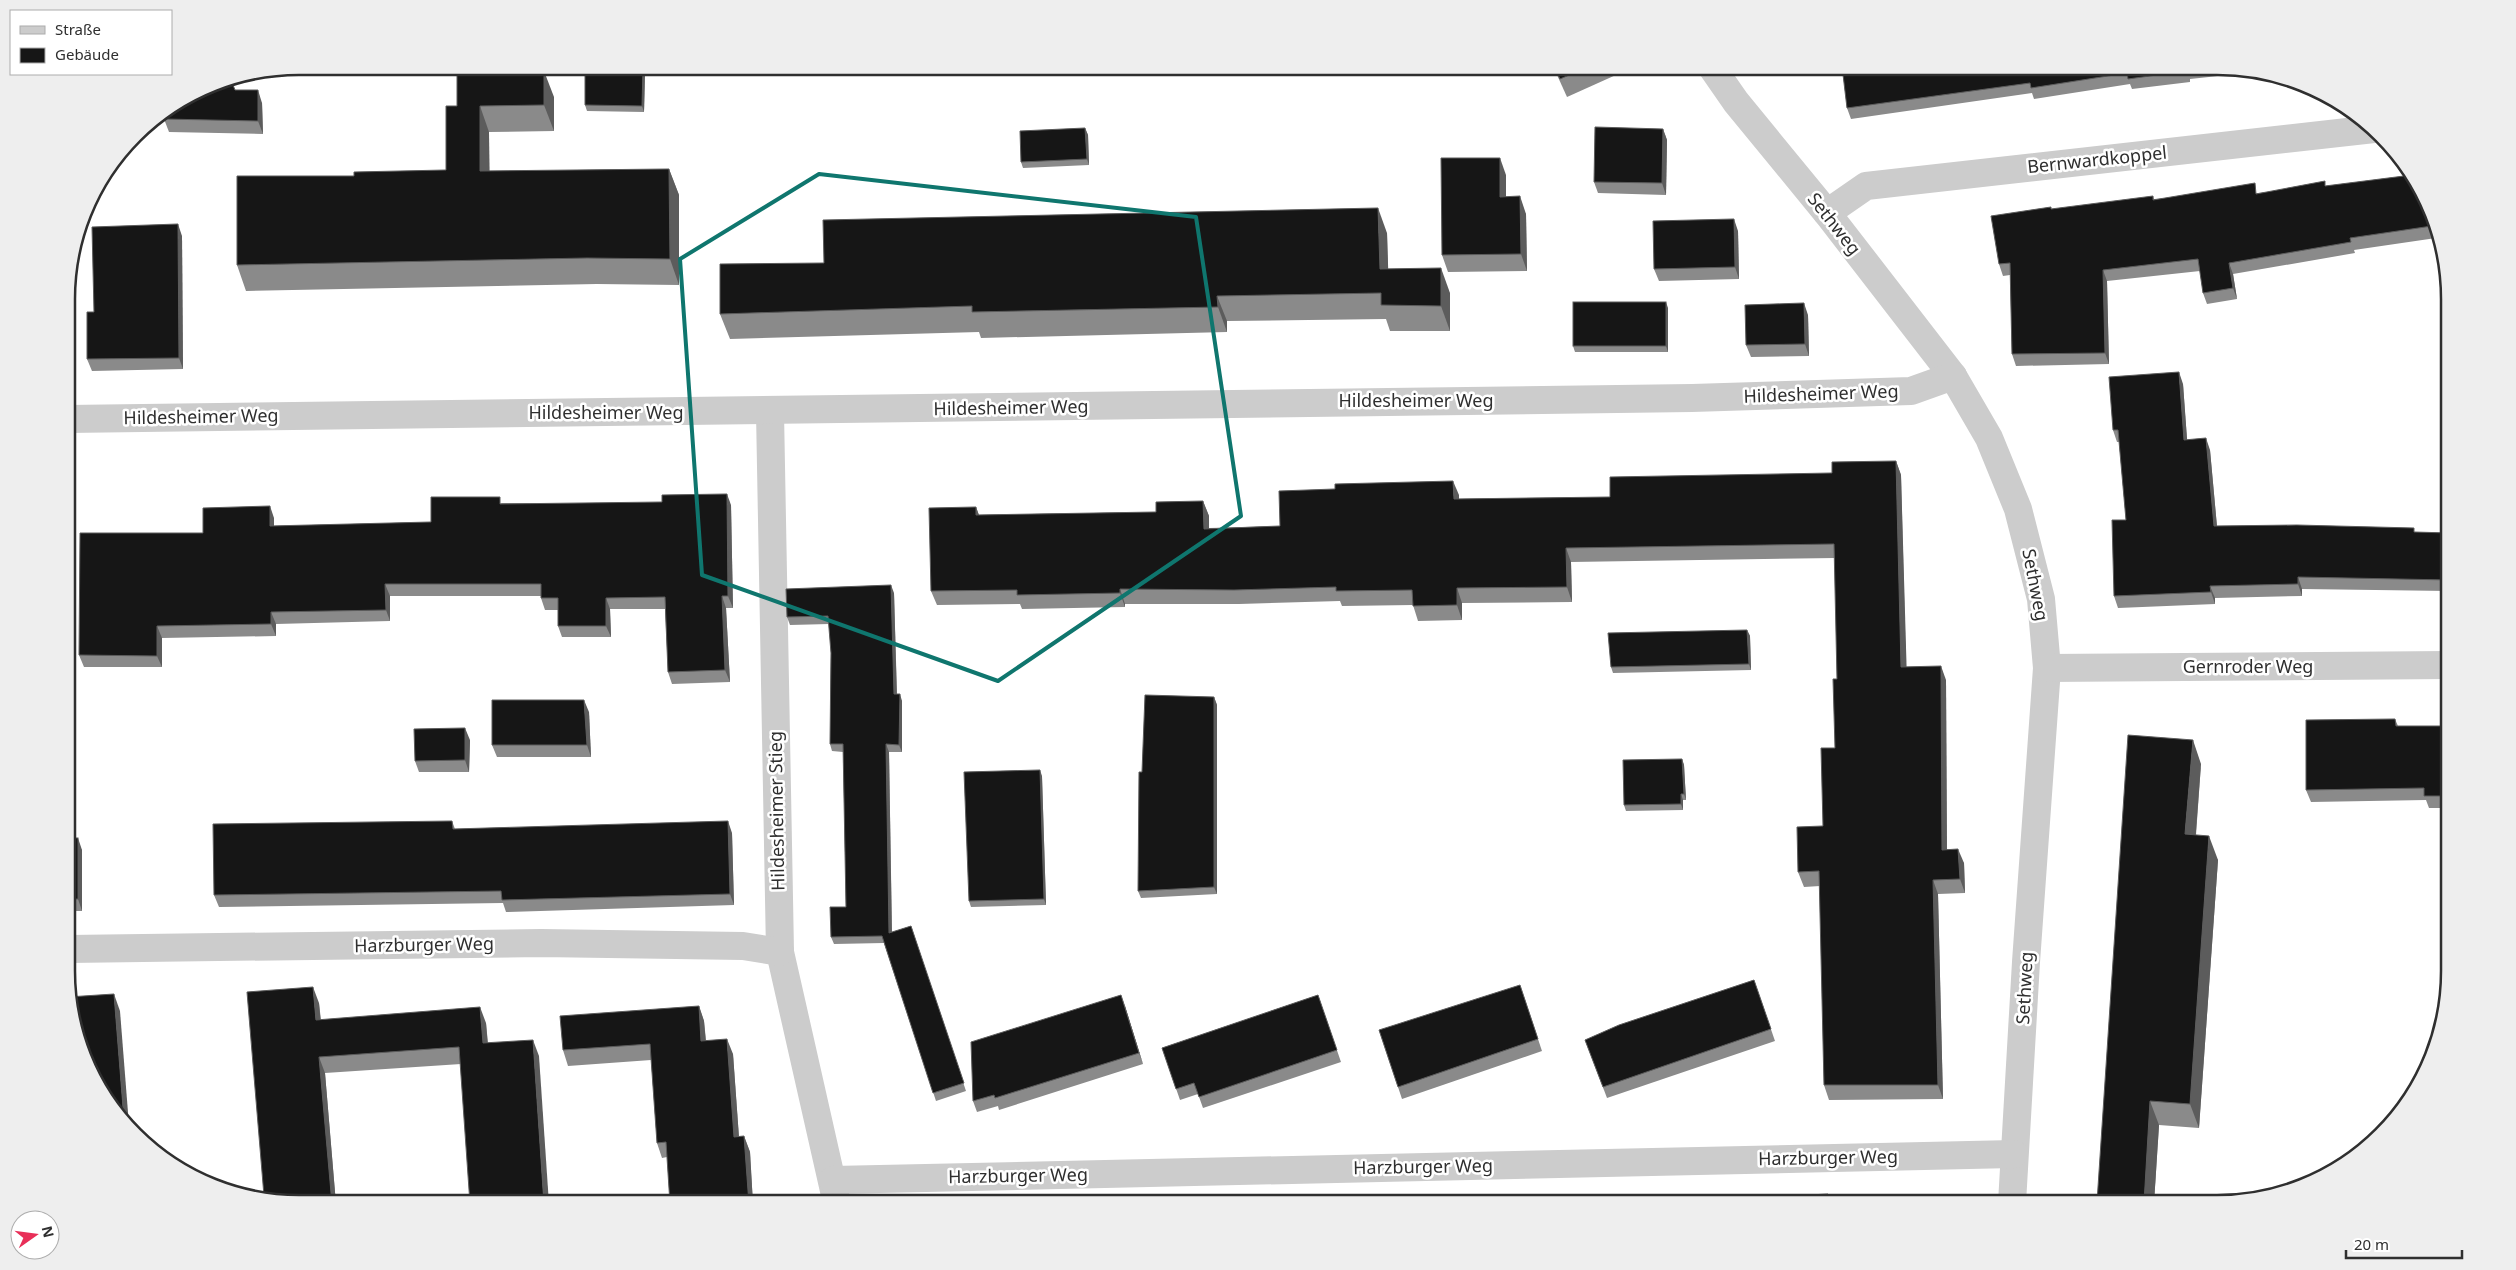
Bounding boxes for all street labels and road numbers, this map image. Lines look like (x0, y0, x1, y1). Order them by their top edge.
street label: Bernwardkoppel (2026, 140, 2168, 178)
street label: Sethweg (1803, 187, 1867, 260)
street label: Hildesheimer Weg (1743, 378, 1899, 408)
street label: Hildesheimer Weg (1338, 388, 1494, 412)
street label: Hildesheimer Weg (933, 394, 1089, 420)
street label: Hildesheimer Weg (528, 400, 684, 424)
street label: Hildesheimer Weg (123, 403, 279, 429)
street label: Sethweg (2017, 547, 2055, 623)
street label: Gernroder Weg (2183, 654, 2313, 678)
street label: Hildesheimer Stieg (763, 731, 789, 891)
street label: Harzburger Weg (354, 931, 494, 957)
street label: Sethweg (2010, 951, 2038, 1025)
street label: Harzburger Weg (1758, 1144, 1898, 1170)
street label: Harzburger Weg (1353, 1153, 1493, 1179)
street label: Harzburger Weg (948, 1162, 1088, 1188)

